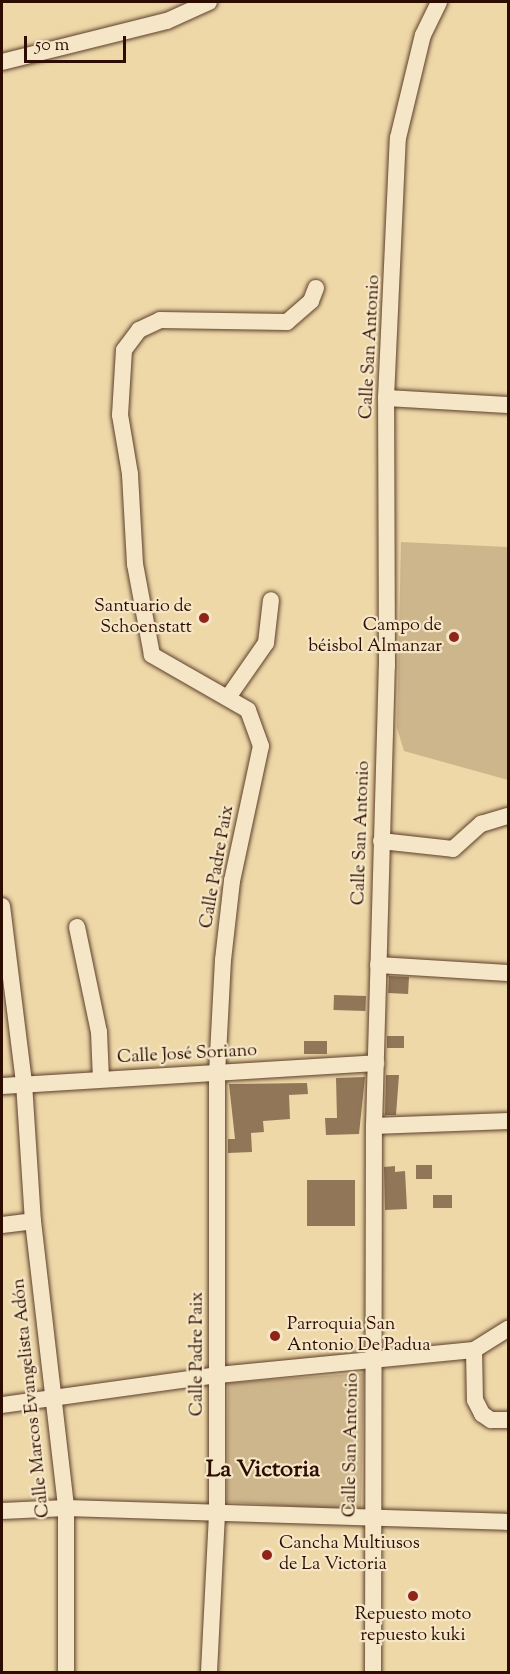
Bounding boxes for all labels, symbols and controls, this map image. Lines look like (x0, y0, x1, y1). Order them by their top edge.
scale bar (27, 24, 129, 62)
text: 50 m (35, 33, 69, 59)
street label: Calle San Antonio (356, 274, 386, 420)
place label: Santuario de Schoenstatt (94, 597, 192, 640)
marker: Santuario de Schoenstatt (197, 611, 211, 625)
place label: Campo de béisbol Almanzar (308, 616, 442, 658)
marker: Campo de béisbol Almanzar (447, 630, 461, 644)
street label: Calle San Antonio (349, 760, 375, 906)
street label: Calle Padre Paix (197, 804, 239, 930)
street label: Calle José Soriano (117, 1041, 257, 1069)
street label: Calle Marcos Evangelista Adón (9, 1277, 55, 1519)
street label: Calle Padre Paix (187, 1292, 209, 1416)
place label: Parroquia San Antonio De Padua (287, 1315, 430, 1358)
marker: Parroquia San Antonio De Padua (268, 1329, 282, 1343)
street label: Calle San Antonio (340, 1372, 364, 1518)
district label: La Victoria (206, 1457, 320, 1485)
place label: Cancha Multiusos de La Victoria (279, 1534, 420, 1576)
marker: Cancha Multiusos de La Victoria (260, 1548, 274, 1562)
marker: Repuesto moto repuesto kuki (406, 1589, 420, 1603)
place label: Repuesto moto repuesto kuki (355, 1605, 471, 1648)

